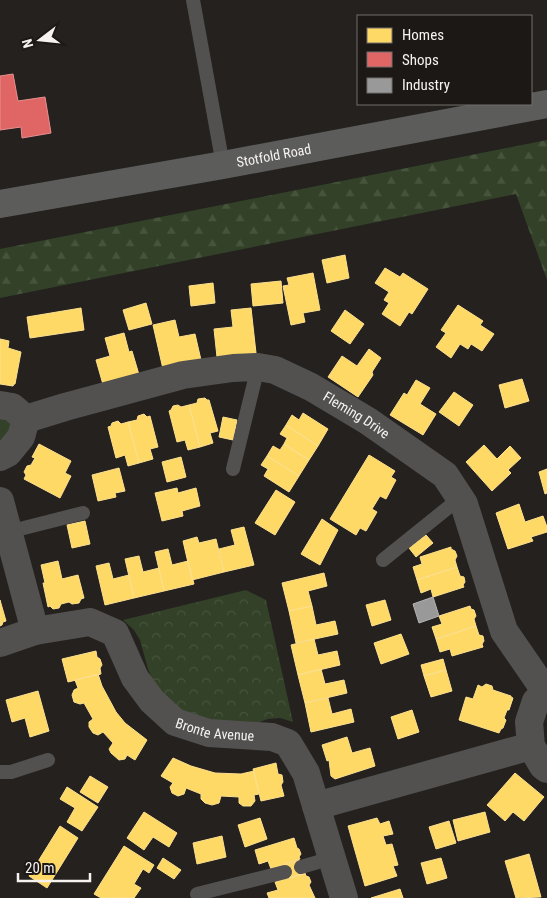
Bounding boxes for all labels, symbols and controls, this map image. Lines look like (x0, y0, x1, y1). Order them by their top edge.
north arrow (15, 15, 65, 65)
legend (357, 15, 532, 105)
text: Homes (402, 26, 444, 44)
text: N (19, 37, 36, 50)
text: Shops (402, 51, 439, 69)
text: Industry (402, 76, 450, 94)
street label: Stotfold Road (235, 141, 312, 170)
street label: Fleming Drive (320, 388, 393, 442)
street label: Bronte Avenue (174, 715, 255, 744)
scale bar (18, 850, 90, 882)
text: 20 m (25, 859, 55, 877)

